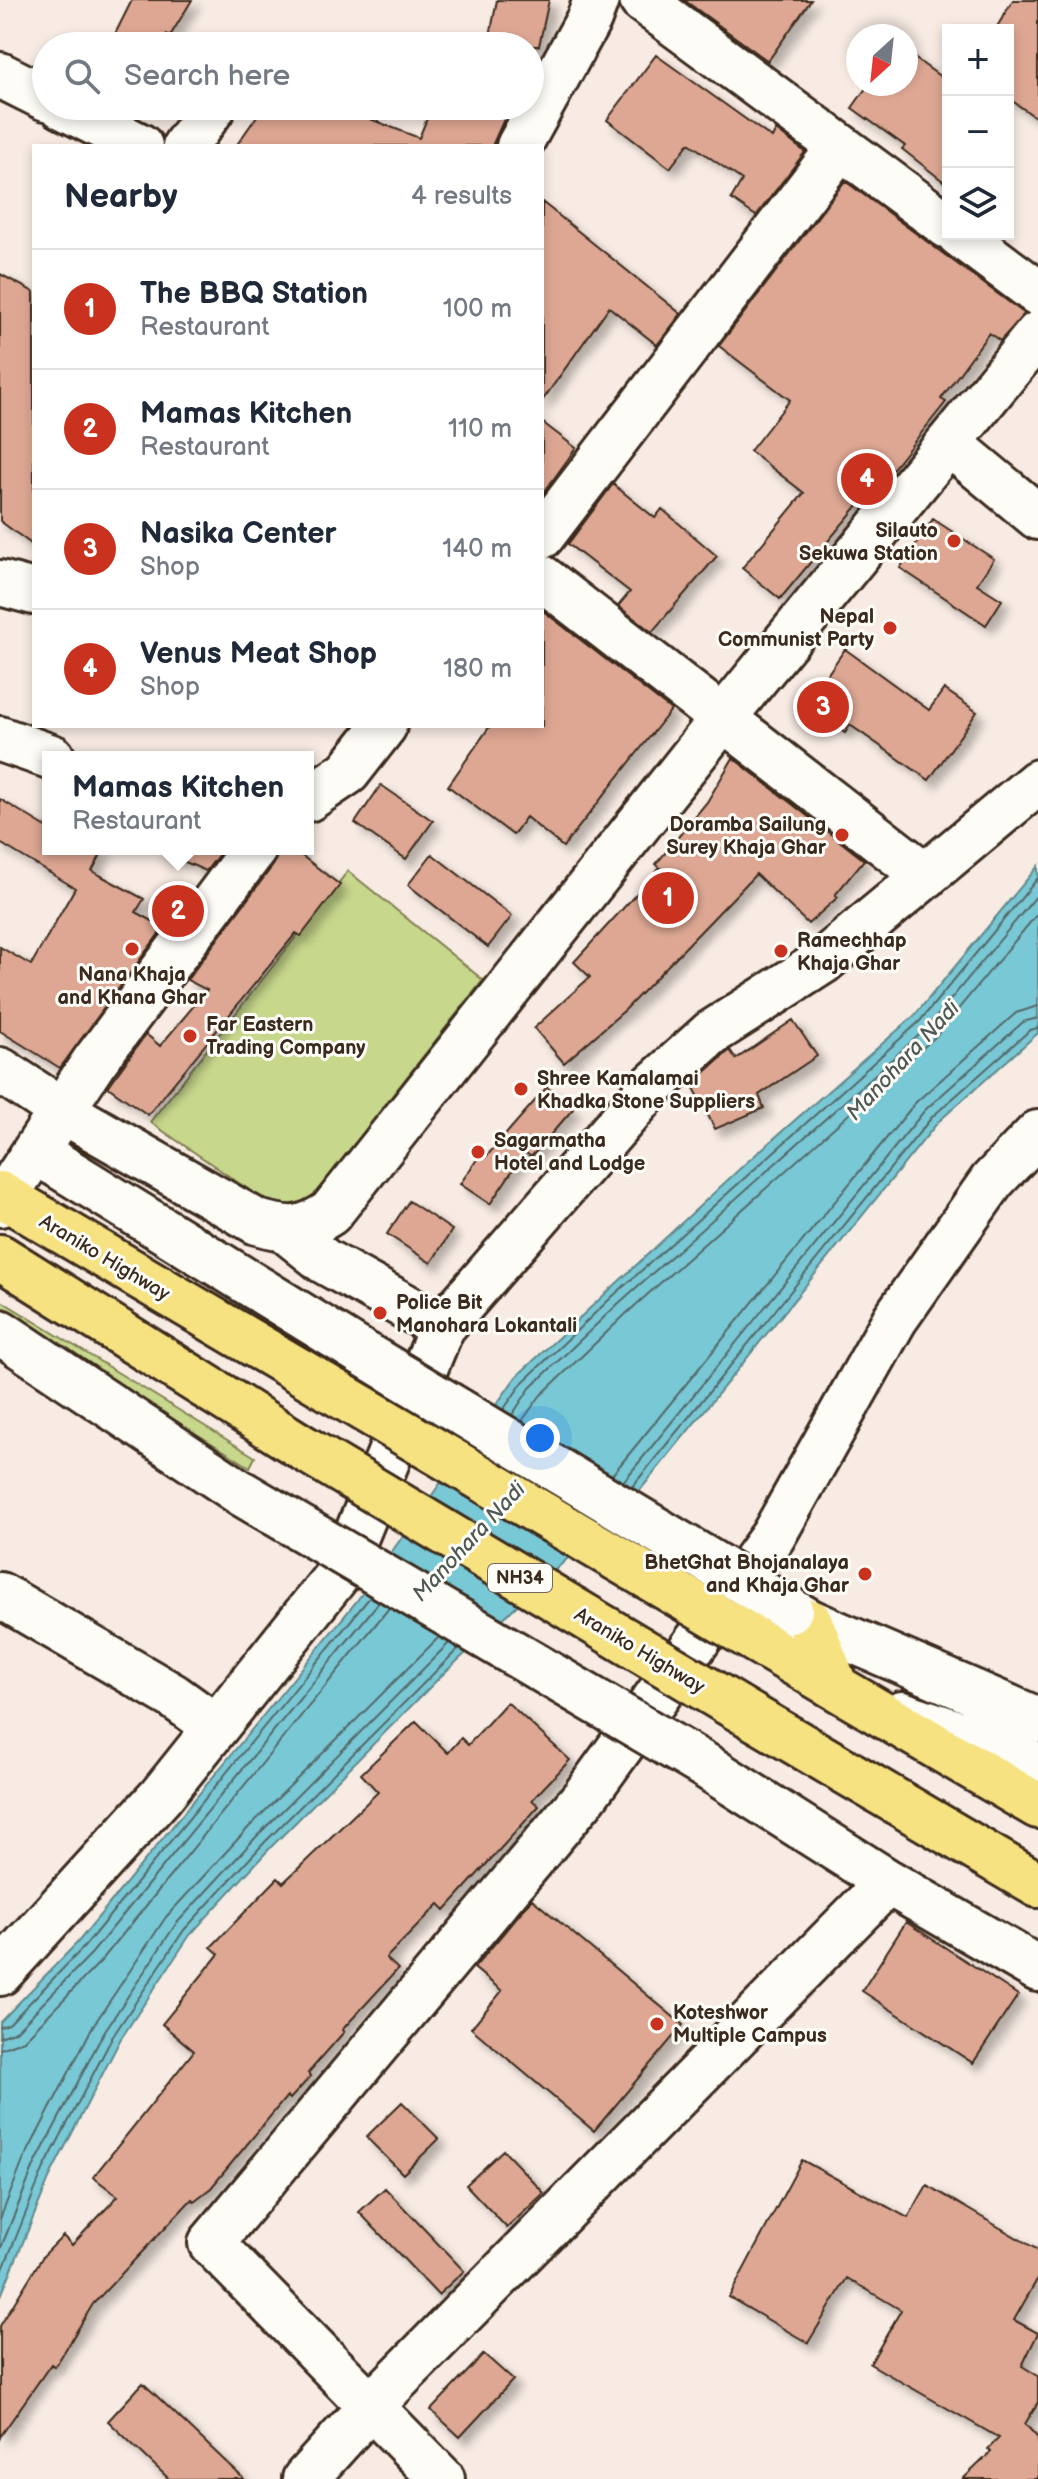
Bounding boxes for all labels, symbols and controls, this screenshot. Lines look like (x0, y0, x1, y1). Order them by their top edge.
north arrow (846, 24, 918, 96)
map controls (942, 24, 1014, 240)
button: + (942, 24, 1014, 96)
search box (32, 32, 544, 120)
icon: search (60, 54, 104, 98)
text: Search here (124, 58, 290, 94)
button: − (942, 96, 1014, 168)
button: layers (942, 168, 1014, 240)
text: Nearby (64, 176, 178, 217)
text: 4 results (411, 181, 512, 212)
text: The BBQ Station (140, 276, 368, 312)
text: 1 (85, 294, 95, 325)
text: 100 m (443, 294, 512, 325)
text: Restaurant (140, 312, 269, 343)
text: Mamas Kitchen (140, 396, 352, 432)
text: 2 (82, 414, 98, 445)
text: 110 m (448, 414, 512, 445)
text: Restaurant (140, 432, 269, 463)
pin: 4 (841, 449, 893, 509)
text: Nasika Center (140, 516, 336, 552)
place label: Silauto Sekuwa Station (799, 519, 938, 566)
marker: Silauto Sekuwa Station (945, 532, 963, 550)
text: 3 (82, 534, 98, 565)
text: 140 m (442, 534, 512, 565)
text: Shop (140, 552, 200, 583)
place label: Nepal Communist Party (718, 605, 875, 652)
marker: Nepal Communist Party (881, 619, 899, 637)
text: Venus Meat Shop (140, 636, 377, 672)
text: 4 (82, 654, 98, 685)
text: 180 m (443, 654, 512, 685)
text: Shop (140, 672, 200, 703)
pin: 3 (797, 677, 849, 737)
popup (42, 751, 314, 855)
text: Mamas Kitchen (72, 770, 284, 806)
text: Restaurant (72, 806, 201, 837)
place label: Doramba Sailung Surey Khaja Ghar (666, 813, 827, 860)
marker: Doramba Sailung Surey Khaja Ghar (833, 826, 851, 844)
pin: 1 (642, 868, 694, 928)
pin: 2 (152, 881, 204, 941)
place label: Ramechhap Khaja Ghar (797, 929, 906, 976)
marker: Nana Khaja and Khana Ghar (123, 940, 141, 958)
marker: Ramechhap Khaja Ghar (772, 942, 790, 960)
place label: Nana Khaja and Khana Ghar (58, 963, 207, 1010)
water label: Manohara Nadi (841, 995, 966, 1126)
place label: Far Eastern Trading Company (206, 1013, 366, 1060)
marker: Far Eastern Trading Company (181, 1027, 199, 1045)
place label: Shree Kamalamai Khadka Stone Suppliers (537, 1067, 755, 1114)
marker: Shree Kamalamai Khadka Stone Suppliers (512, 1080, 530, 1098)
place label: Sagarmatha Hotel and Lodge (494, 1129, 645, 1176)
marker: Sagarmatha Hotel and Lodge (469, 1143, 487, 1161)
street label: Araniko Highway (35, 1209, 174, 1306)
place label: Police Bit Manohara Lokantali (396, 1291, 577, 1338)
marker: Police Bit Manohara Lokantali (371, 1304, 389, 1322)
your location (520, 1418, 560, 1458)
water label: Manohara Nadi (407, 1476, 532, 1607)
place label: BhetGhat Bhojanalaya and Khaja Ghar (644, 1551, 850, 1598)
road number: NH34 (488, 1564, 552, 1592)
marker: BhetGhat Bhojanalaya and Khaja Ghar (856, 1565, 874, 1583)
street label: Araniko Highway (570, 1602, 709, 1699)
place label: Koteshwor Multiple Campus (673, 2001, 827, 2048)
marker: Koteshwor Multiple Campus (648, 2015, 666, 2033)

